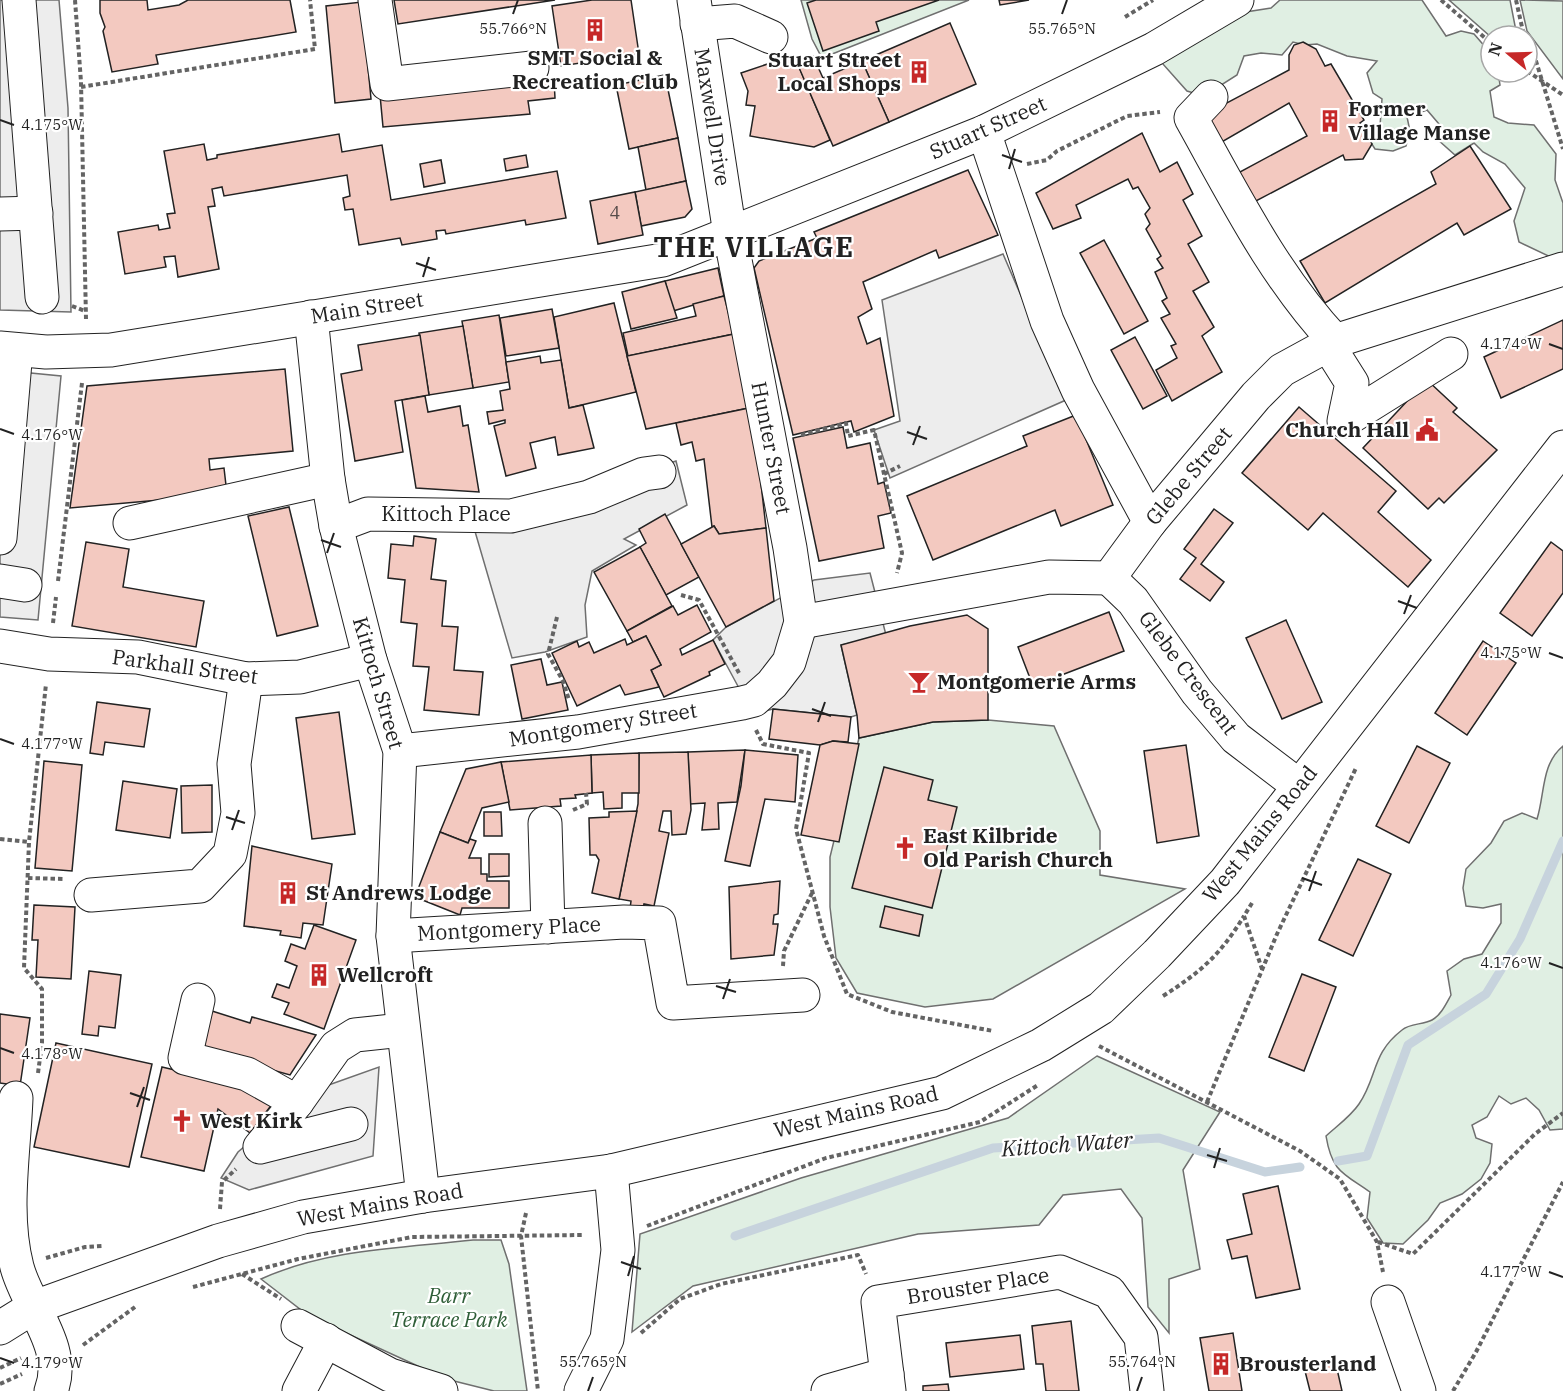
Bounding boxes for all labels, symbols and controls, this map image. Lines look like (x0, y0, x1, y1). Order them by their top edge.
building icon: SMT Social & Recreation Club (582, 17, 608, 43)
text: 55.766°N (479, 19, 547, 38)
text: 55.765°N (1028, 19, 1096, 38)
north arrow (1479, 24, 1539, 84)
text: N (1483, 40, 1506, 58)
place label: SMT Social & Recreation Club (512, 43, 678, 95)
place label: Stuart Street Local Shops (768, 45, 901, 97)
street label: Maxwell Drive (688, 46, 738, 188)
building icon: Stuart Street Local Shops (906, 59, 932, 85)
street label: Stuart Street (925, 89, 1050, 165)
place label: Former Village Manse (1348, 94, 1491, 146)
building icon: Former Village Manse (1317, 108, 1343, 134)
text: 4.175°W (21, 115, 83, 134)
house number: 4 (610, 201, 620, 224)
district label: THE VILLAGE (654, 229, 854, 264)
street label: Main Street (309, 284, 425, 330)
text: 4.174°W (1480, 334, 1542, 353)
street label: Hunter Street (745, 379, 799, 517)
place label: Church Hall (1285, 415, 1409, 443)
public building icon: Church Hall (1414, 417, 1440, 443)
street label: Glebe Street (1139, 420, 1238, 531)
text: 4.176°W (21, 425, 83, 444)
street label: Kittoch Place (381, 499, 511, 527)
street label: Glebe Crescent (1133, 605, 1245, 740)
street label: Kittoch Street (347, 614, 411, 752)
street label: Parkhall Street (110, 642, 260, 690)
text: 4.175°W (1480, 643, 1542, 662)
place label: Montgomerie Arms (937, 667, 1136, 695)
bar icon: Montgomerie Arms (906, 669, 932, 695)
street label: Montgomery Street (507, 695, 699, 753)
text: 4.177°W (21, 734, 83, 753)
street label: West Mains Road (1195, 759, 1323, 907)
place label: East Kilbride Old Parish Church (923, 821, 1113, 873)
church icon: East Kilbride Old Parish Church (892, 835, 918, 861)
place label: St Andrews Lodge (306, 878, 492, 906)
building icon: St Andrews Lodge (275, 880, 301, 906)
street label: Montgomery Place (416, 909, 602, 947)
text: 4.176°W (1480, 953, 1542, 972)
place label: Wellcroft (337, 960, 433, 988)
building icon: Wellcroft (306, 962, 332, 988)
text: 4.178°W (21, 1044, 83, 1063)
street label: West Mains Road (771, 1078, 941, 1144)
place label: West Kirk (200, 1106, 302, 1134)
church icon: West Kirk (169, 1108, 195, 1134)
water label: Kittoch Water (999, 1124, 1135, 1163)
street label: West Mains Road (295, 1176, 465, 1232)
street label: Brouster Place (905, 1260, 1051, 1310)
text: 4.177°W (1480, 1262, 1542, 1281)
park label: Barr Terrace Park (390, 1281, 508, 1333)
place label: Brousterland (1239, 1349, 1377, 1377)
building icon: Brousterland (1208, 1351, 1234, 1377)
text: 55.765°N (559, 1352, 627, 1371)
text: 55.764°N (1108, 1352, 1176, 1371)
text: 4.179°W (21, 1353, 83, 1372)

